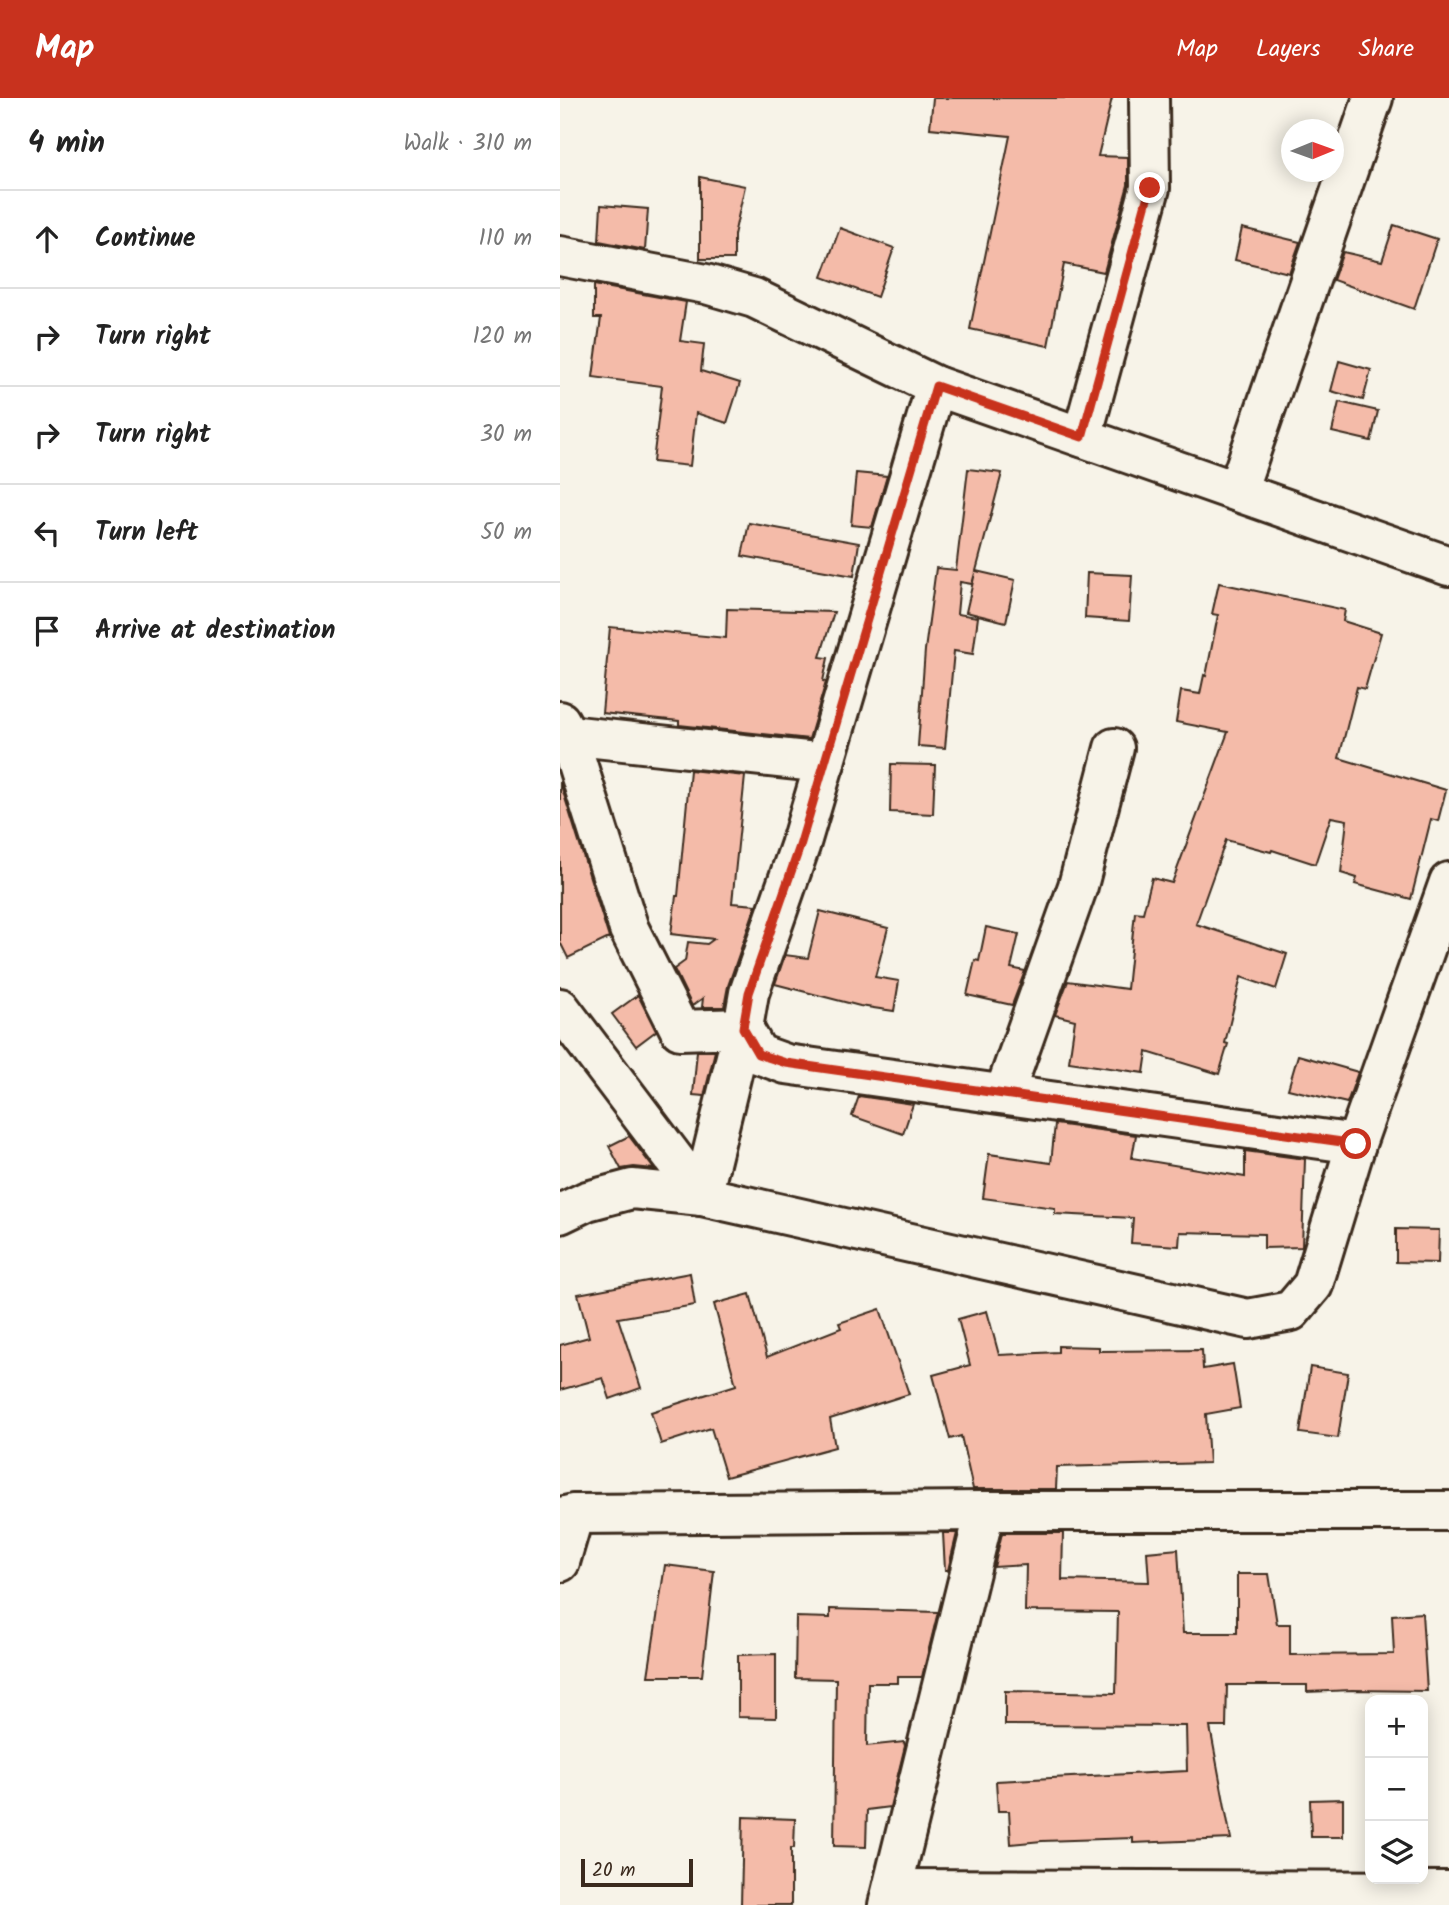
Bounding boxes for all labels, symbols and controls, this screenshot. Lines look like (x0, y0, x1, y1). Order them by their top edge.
text: Map (35, 23, 95, 76)
text: Map (1176, 30, 1218, 69)
text: Layers (1256, 30, 1320, 69)
text: Share (1358, 30, 1414, 69)
north arrow (1281, 119, 1344, 182)
text: 4 min (28, 120, 105, 168)
text: Walk · 310 m (404, 126, 532, 162)
route end (1134, 172, 1165, 203)
text: Continue (95, 218, 196, 260)
icon: ahead (28, 220, 66, 258)
text: 110 m (479, 221, 532, 257)
text: Turn right (95, 316, 211, 358)
icon: right (28, 318, 66, 356)
text: 120 m (472, 319, 532, 355)
text: Turn right (95, 414, 211, 456)
icon: right (28, 416, 66, 454)
text: 30 m (480, 417, 532, 453)
text: Turn left (95, 512, 198, 554)
icon: left (28, 514, 66, 552)
text: 50 m (481, 515, 532, 551)
text: Arrive at destination (95, 610, 335, 652)
icon: arrive (28, 612, 66, 650)
route start (1340, 1128, 1371, 1159)
map controls (1365, 1695, 1428, 1884)
button: + (1365, 1695, 1428, 1758)
button: − (1365, 1758, 1428, 1821)
button: layers (1365, 1821, 1428, 1884)
scale bar (581, 1856, 693, 1888)
text: 20 m (592, 1856, 635, 1886)

